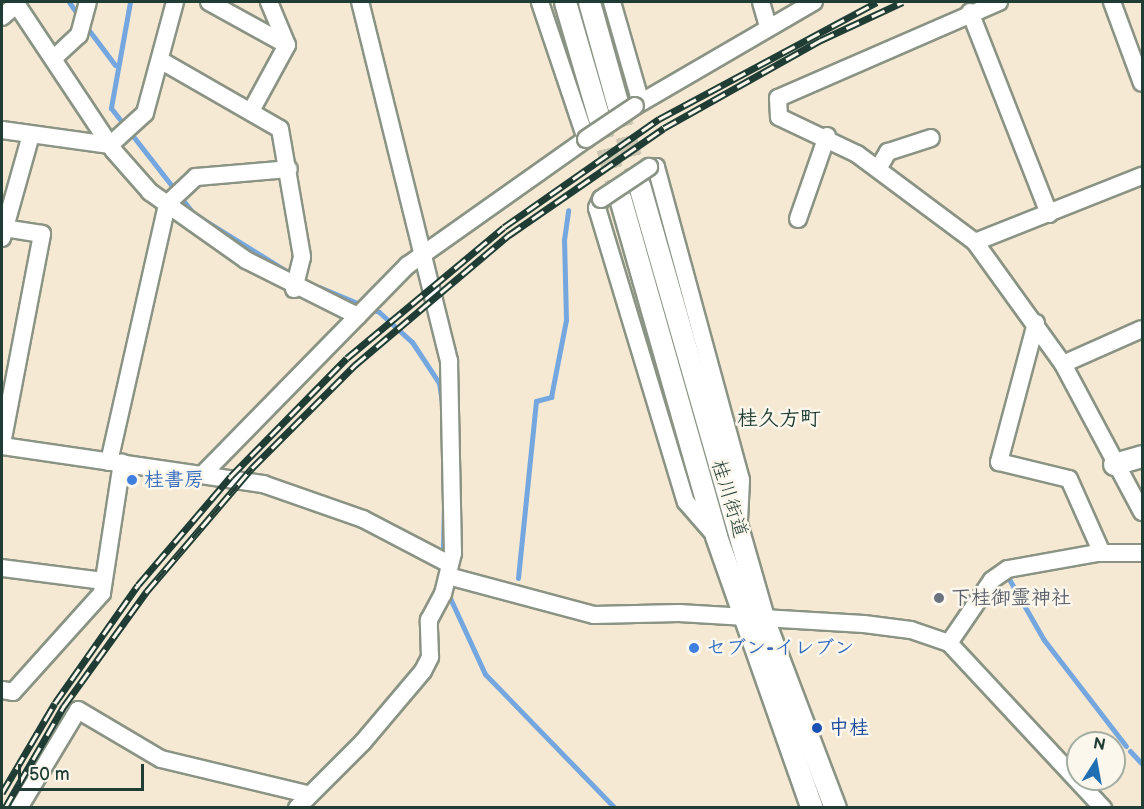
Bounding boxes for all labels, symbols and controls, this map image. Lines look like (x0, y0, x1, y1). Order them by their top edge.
district label: 桂久方町 (737, 406, 821, 432)
street label: 桂川街道 (706, 457, 752, 541)
place label: 桂書房 (144, 468, 204, 492)
marker: 桂書房 (125, 473, 139, 487)
place label: 下桂御霊神社 (951, 586, 1071, 610)
marker: 下桂御霊神社 (932, 591, 946, 605)
place label: セブン-イレブン (706, 636, 854, 660)
marker: セブン-イレブン (687, 641, 701, 655)
place label: 中桂 (829, 716, 869, 740)
marker: 中桂 (810, 721, 824, 735)
north arrow (1066, 731, 1126, 791)
text: N (1091, 734, 1107, 755)
scale bar (21, 752, 147, 790)
text: 50 m (29, 764, 70, 785)

